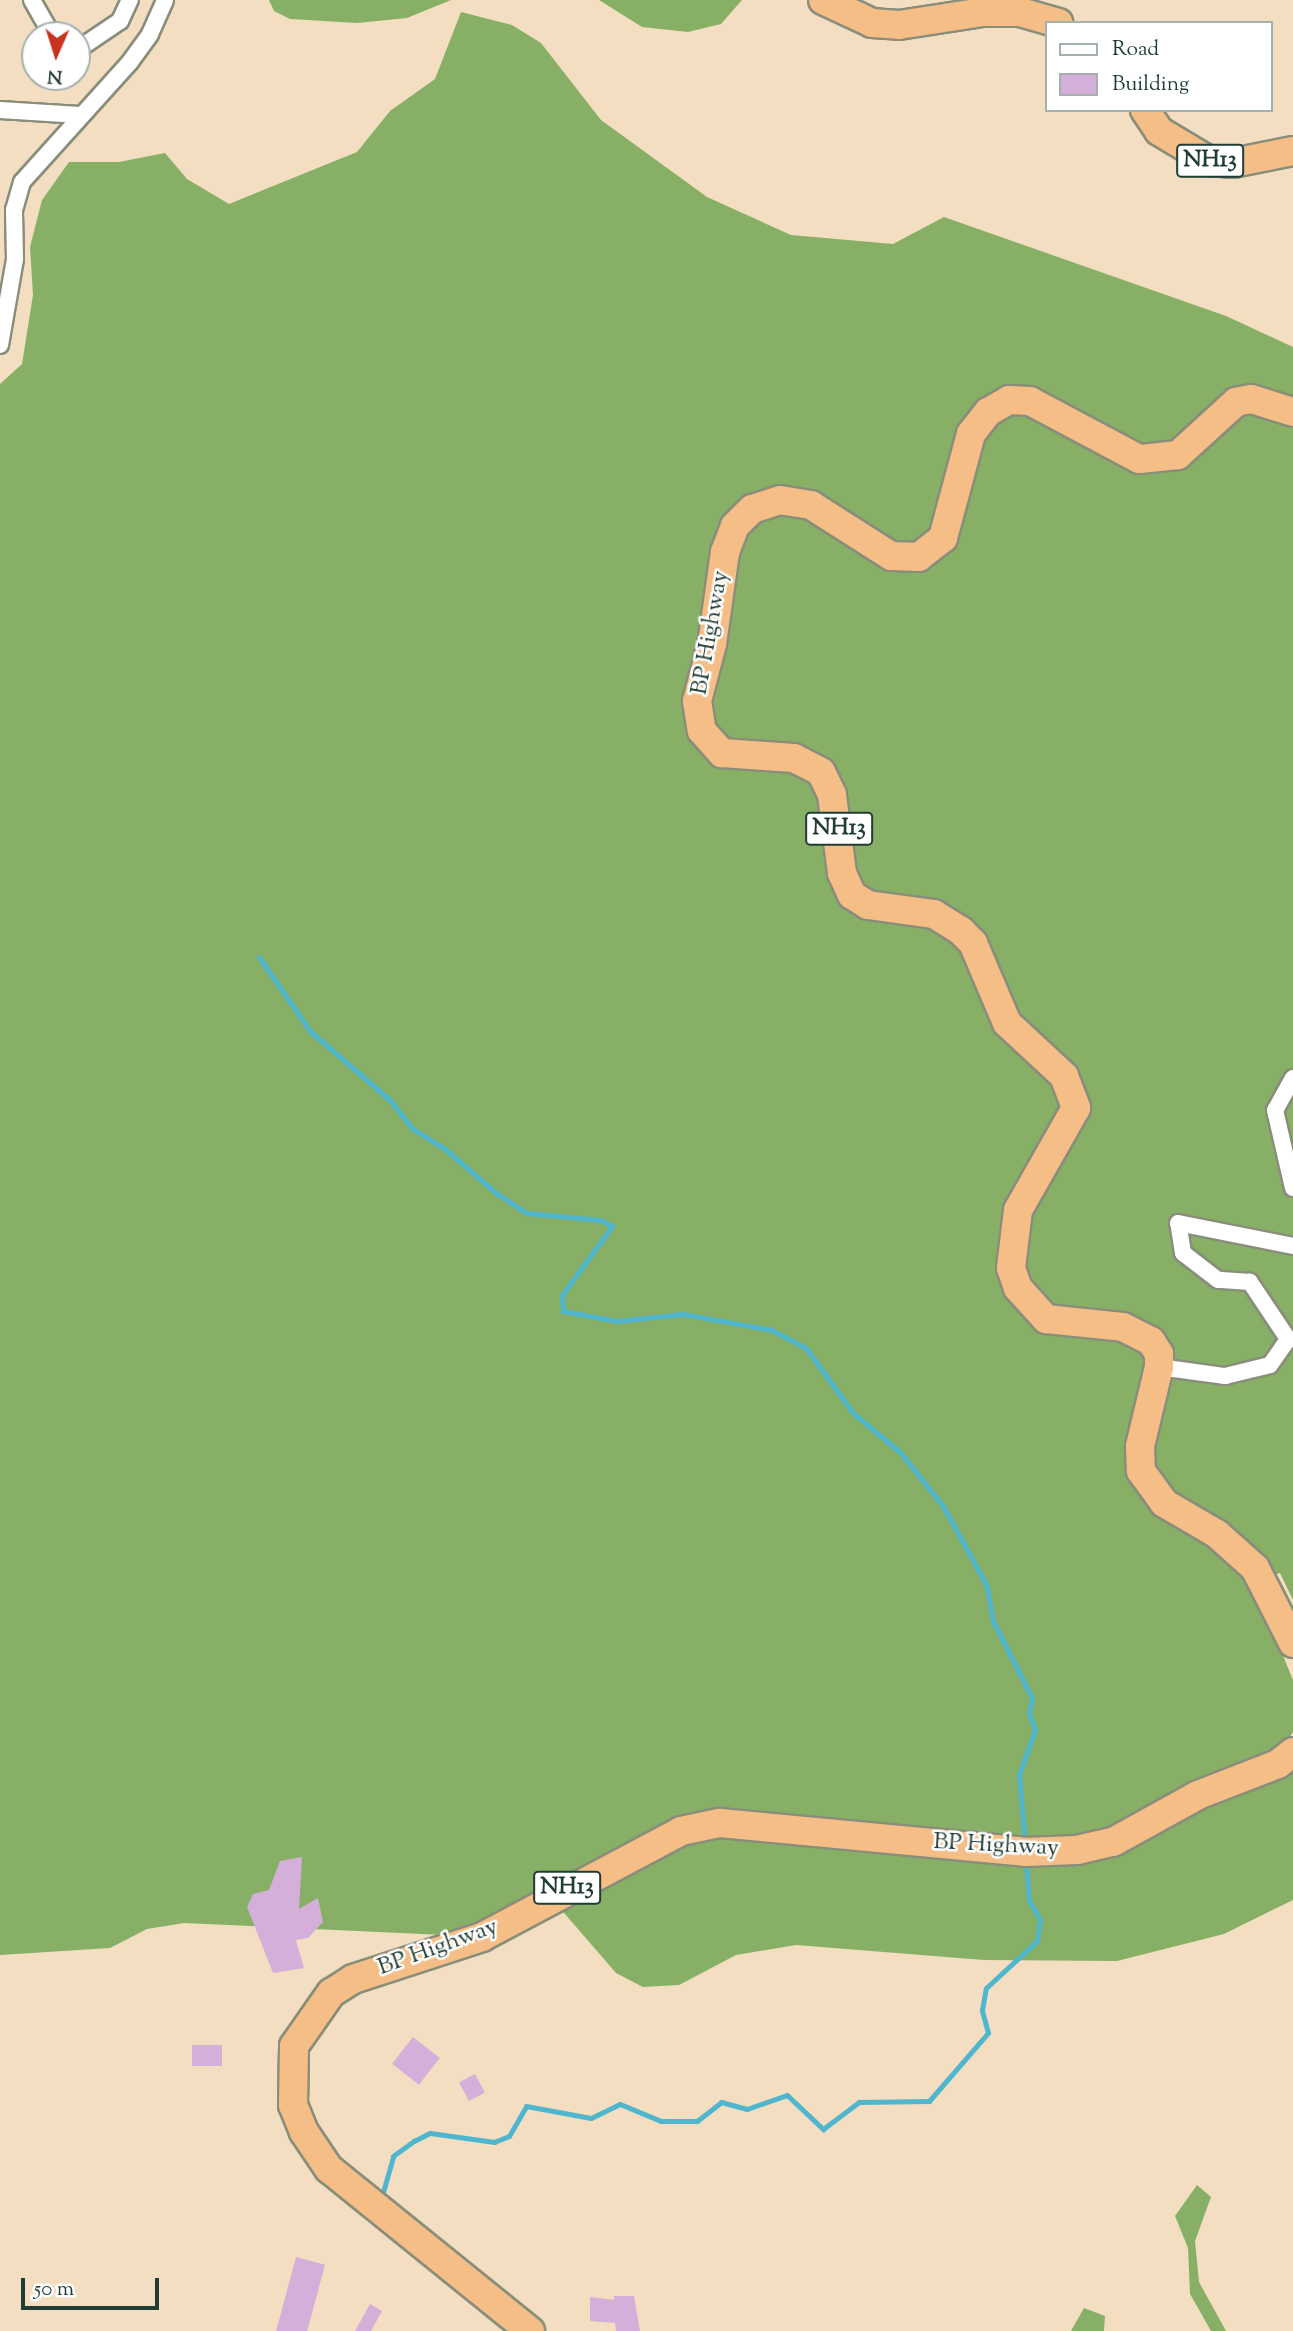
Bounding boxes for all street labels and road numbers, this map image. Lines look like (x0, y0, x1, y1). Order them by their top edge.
road number: NH13 (1175, 142, 1245, 180)
street label: BP Highway (686, 569, 736, 697)
road number: NH13 (804, 810, 874, 848)
street label: BP Highway (933, 1828, 1059, 1864)
road number: NH13 (532, 1868, 602, 1908)
street label: BP Highway (374, 1913, 502, 1983)

